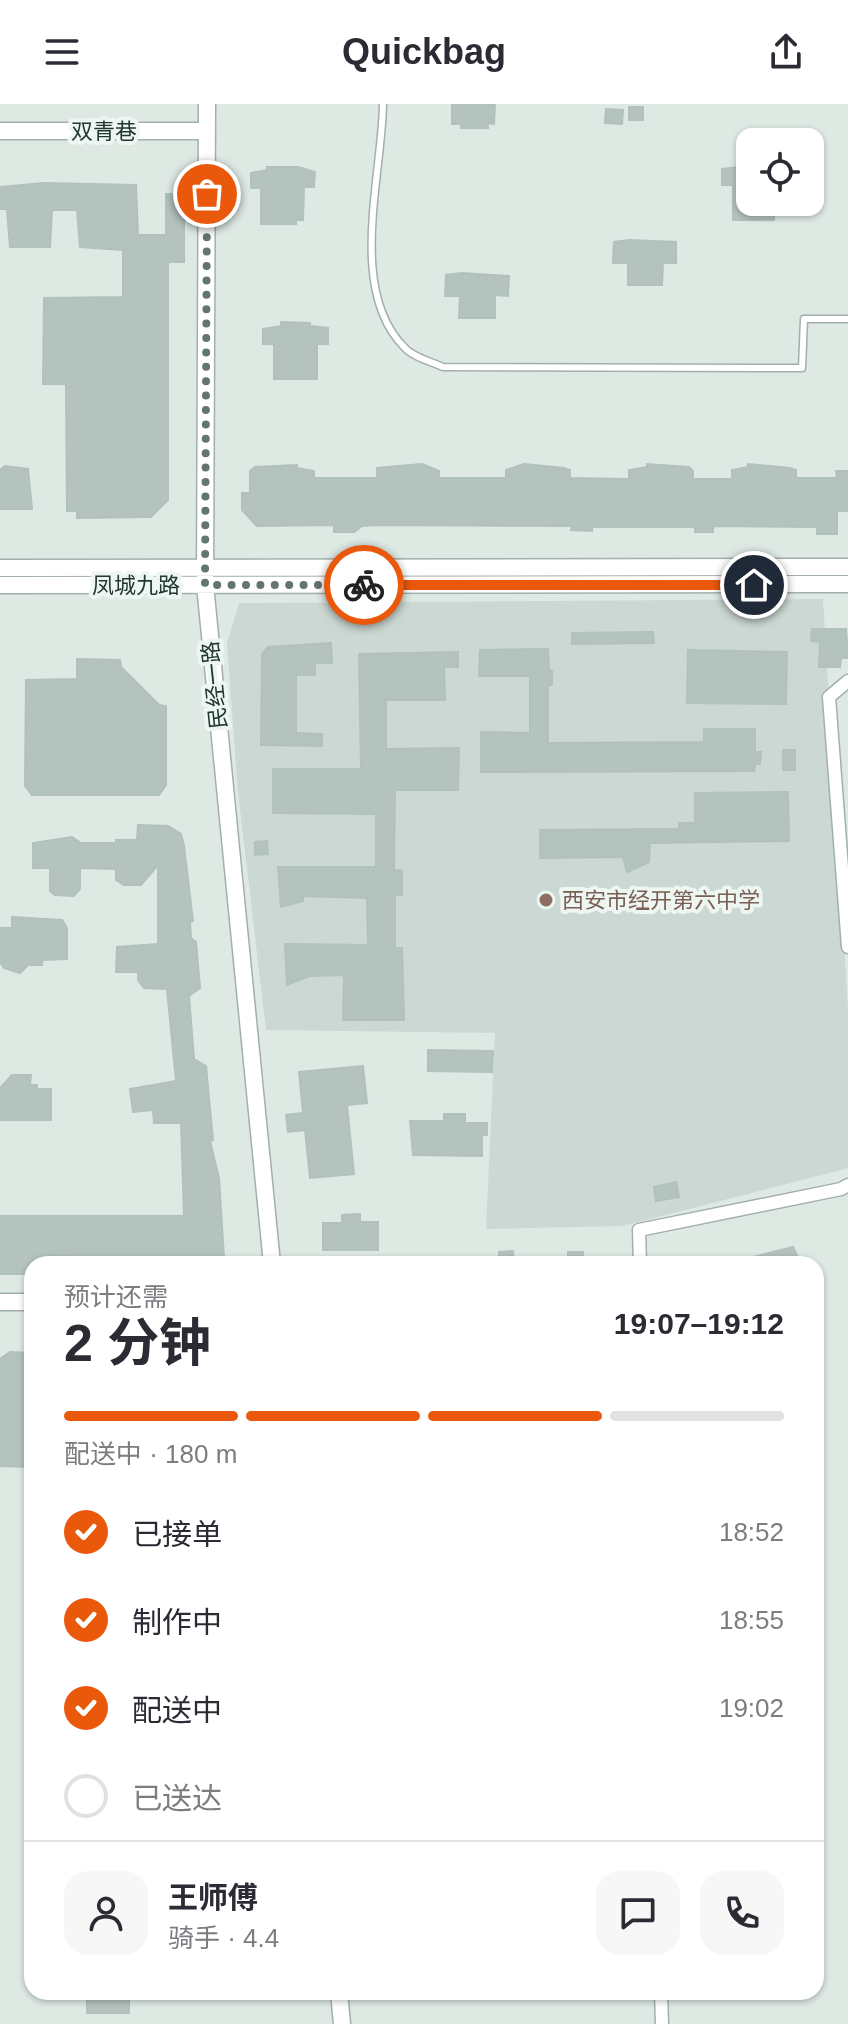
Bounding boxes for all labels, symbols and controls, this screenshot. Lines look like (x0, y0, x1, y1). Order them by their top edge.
icon: menu (40, 30, 84, 74)
icon: share (764, 30, 808, 74)
text: Quickbag (342, 31, 506, 72)
street label: 双青巷 (71, 119, 137, 144)
map controls (736, 128, 824, 216)
button: locate (736, 128, 824, 216)
pin (173, 160, 241, 228)
icon: bag (185, 172, 229, 216)
courier (324, 545, 404, 625)
pin (720, 551, 788, 619)
icon: bike (342, 563, 386, 607)
icon: home (732, 563, 776, 607)
street label: 凤城九路 (92, 573, 180, 598)
street label: 民经一路 (197, 640, 232, 730)
place label: 西安市经开第六中学 (562, 888, 760, 913)
marker: 西安市经开第六中学 (537, 891, 555, 909)
text: 预计还需 (64, 1282, 168, 1312)
text: 19:07–19:12 (614, 1307, 784, 1340)
text: 2 分钟 (64, 1314, 211, 1372)
text: 配送中 · 180 m (64, 1439, 237, 1469)
icon: check (64, 1510, 108, 1554)
text: 18:52 (719, 1517, 784, 1547)
text: 已接单 (132, 1518, 222, 1551)
icon: check (64, 1598, 108, 1642)
text: 18:55 (719, 1605, 784, 1635)
text: 制作中 (132, 1606, 222, 1639)
icon: check (64, 1686, 108, 1730)
text: 19:02 (719, 1693, 784, 1723)
text: 配送中 (132, 1694, 222, 1727)
text: 已送达 (132, 1782, 222, 1815)
button: person (64, 1871, 148, 1955)
button: chat (596, 1871, 680, 1955)
button: phone (700, 1871, 784, 1955)
text: 王师傅 (168, 1881, 258, 1914)
text: 骑手 · 4.4 (168, 1923, 279, 1953)

